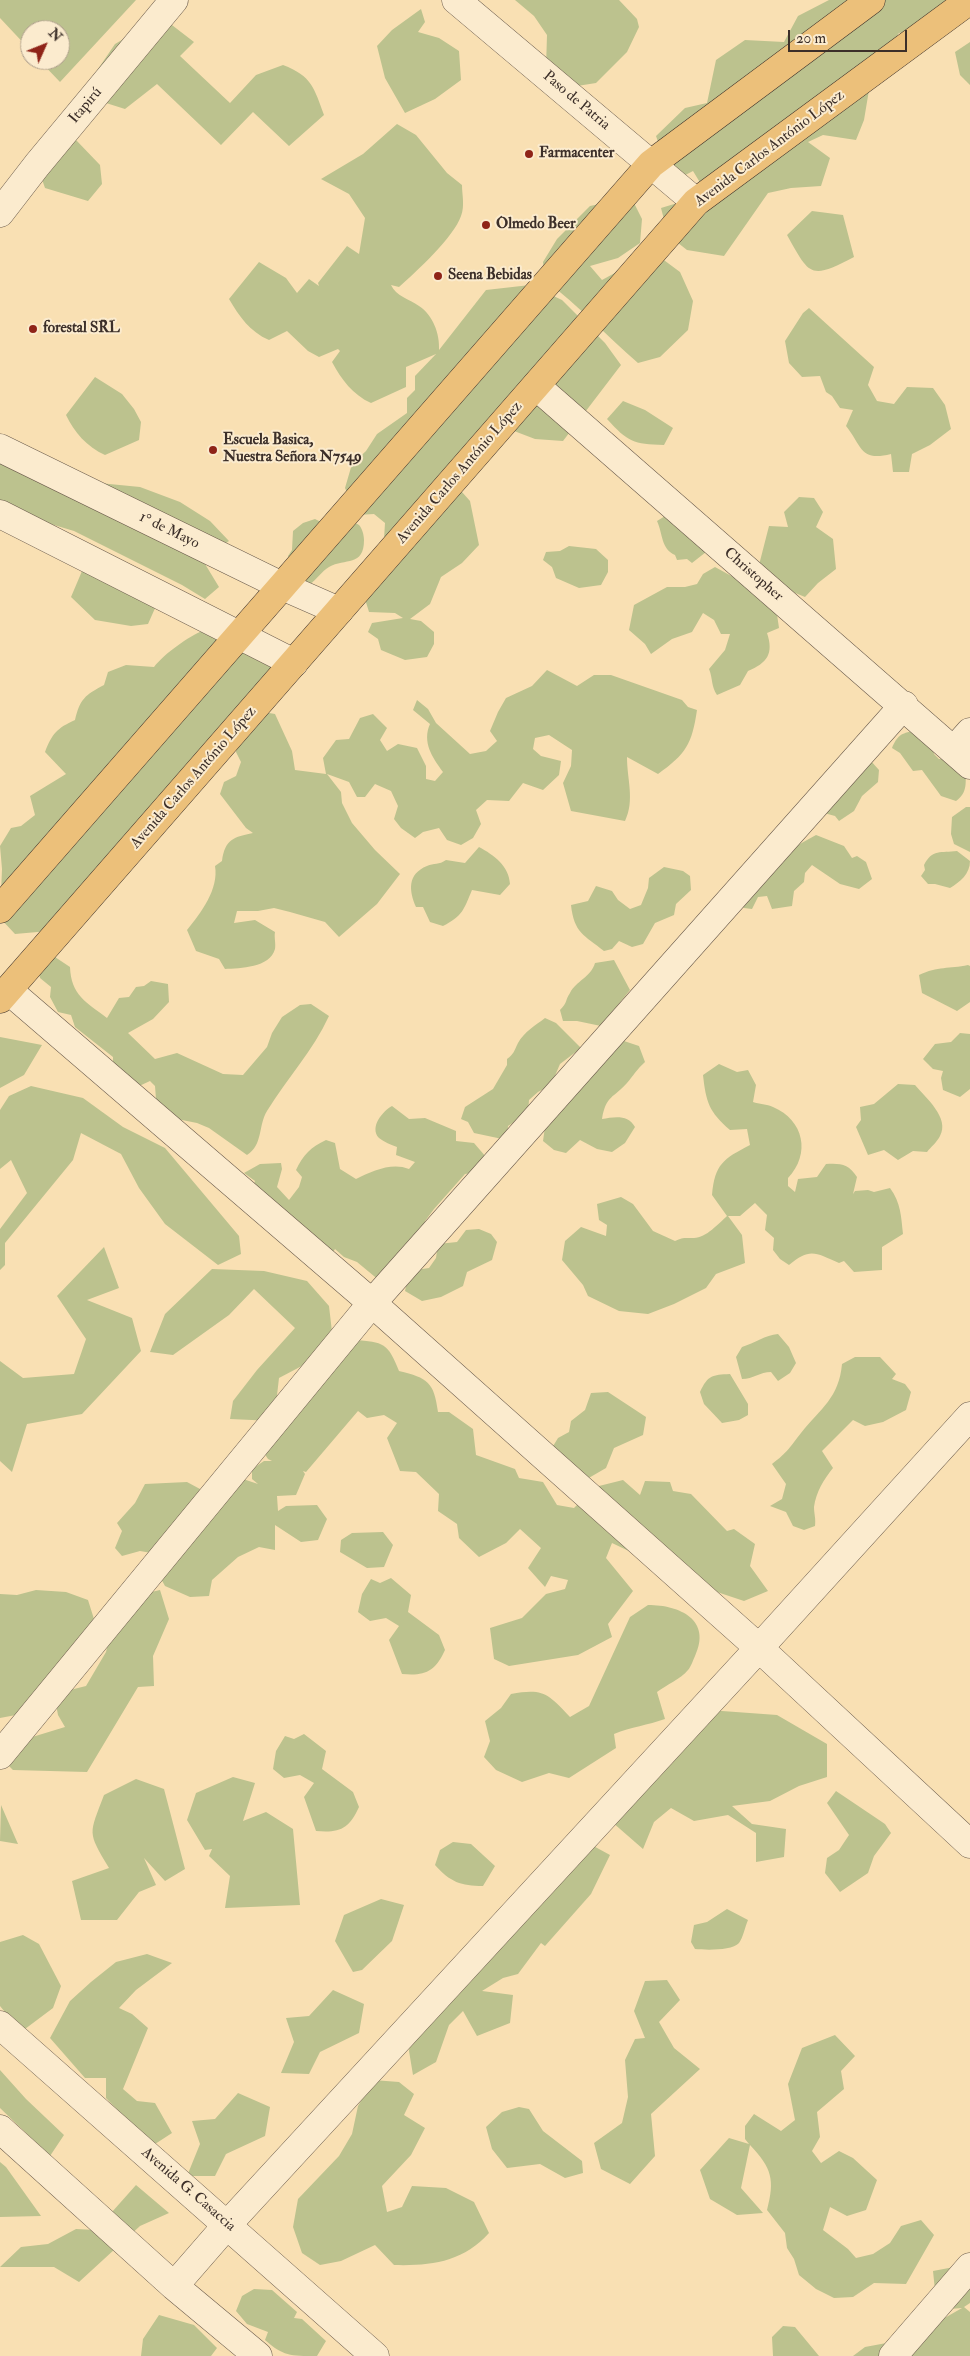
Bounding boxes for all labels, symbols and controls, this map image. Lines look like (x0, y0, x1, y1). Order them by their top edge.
north arrow (20, 20, 70, 70)
scale bar (790, 20, 909, 52)
text: N (45, 25, 66, 45)
text: 20 m (796, 29, 826, 48)
street label: Paso de Patria (539, 68, 613, 134)
street label: Itapirú (66, 84, 106, 128)
street label: Avenida Carlos António López (692, 87, 848, 211)
place label: Farmacenter (539, 145, 614, 163)
marker: Farmacenter (523, 148, 535, 160)
place label: Olmedo Beer (496, 216, 576, 234)
marker: Olmedo Beer (480, 219, 492, 231)
place label: Seena Bebidas (448, 267, 532, 285)
marker: Seena Bebidas (432, 270, 444, 282)
place label: forestal SRL (43, 320, 120, 338)
marker: forestal SRL (27, 323, 39, 335)
street label: Avenida Carlos António López (393, 398, 527, 548)
place label: Escuela Basica, Nuestra Señora N7549 (223, 432, 362, 467)
marker: Escuela Basica, Nuestra Señora N7549 (207, 444, 219, 456)
street label: 1° de Mayo (136, 509, 202, 553)
street label: Christopher (720, 544, 786, 606)
street label: Avenida Carlos António López (127, 703, 261, 853)
street label: Avenida G. Casaccia (137, 2144, 239, 2236)

